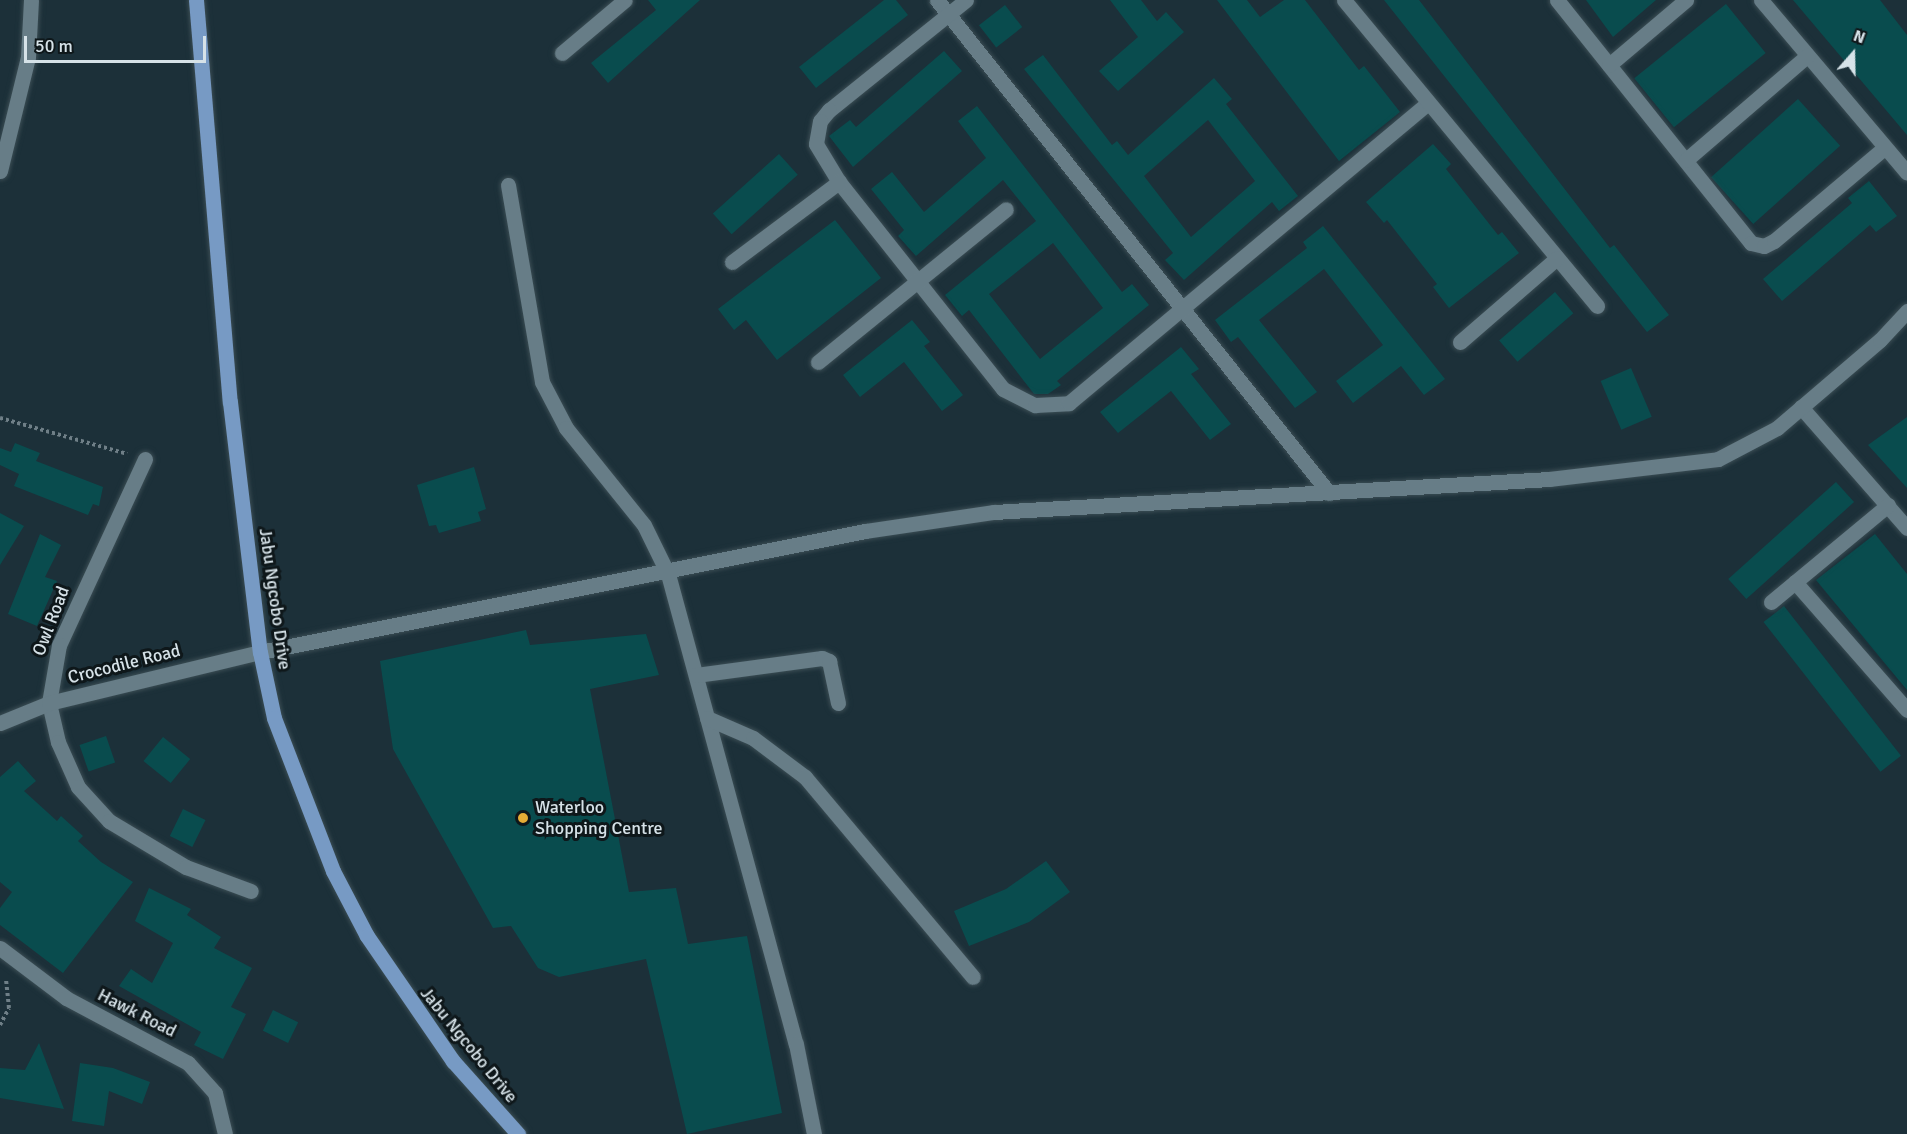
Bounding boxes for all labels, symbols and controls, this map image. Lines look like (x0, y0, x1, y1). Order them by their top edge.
scale bar (27, 24, 208, 62)
north arrow (1823, 24, 1883, 84)
text: N (1850, 26, 1868, 48)
text: 50 m (35, 35, 73, 57)
street label: Jabu Ngcobo Drive (254, 527, 296, 671)
street label: Owl Road (28, 583, 74, 659)
street label: Crocodile Road (65, 640, 183, 688)
place label: Waterloo Shopping Centre (535, 797, 663, 840)
marker: Waterloo Shopping Centre (516, 811, 530, 825)
street label: Jabu Ngcobo Drive (416, 983, 522, 1107)
street label: Hawk Road (94, 984, 180, 1042)

